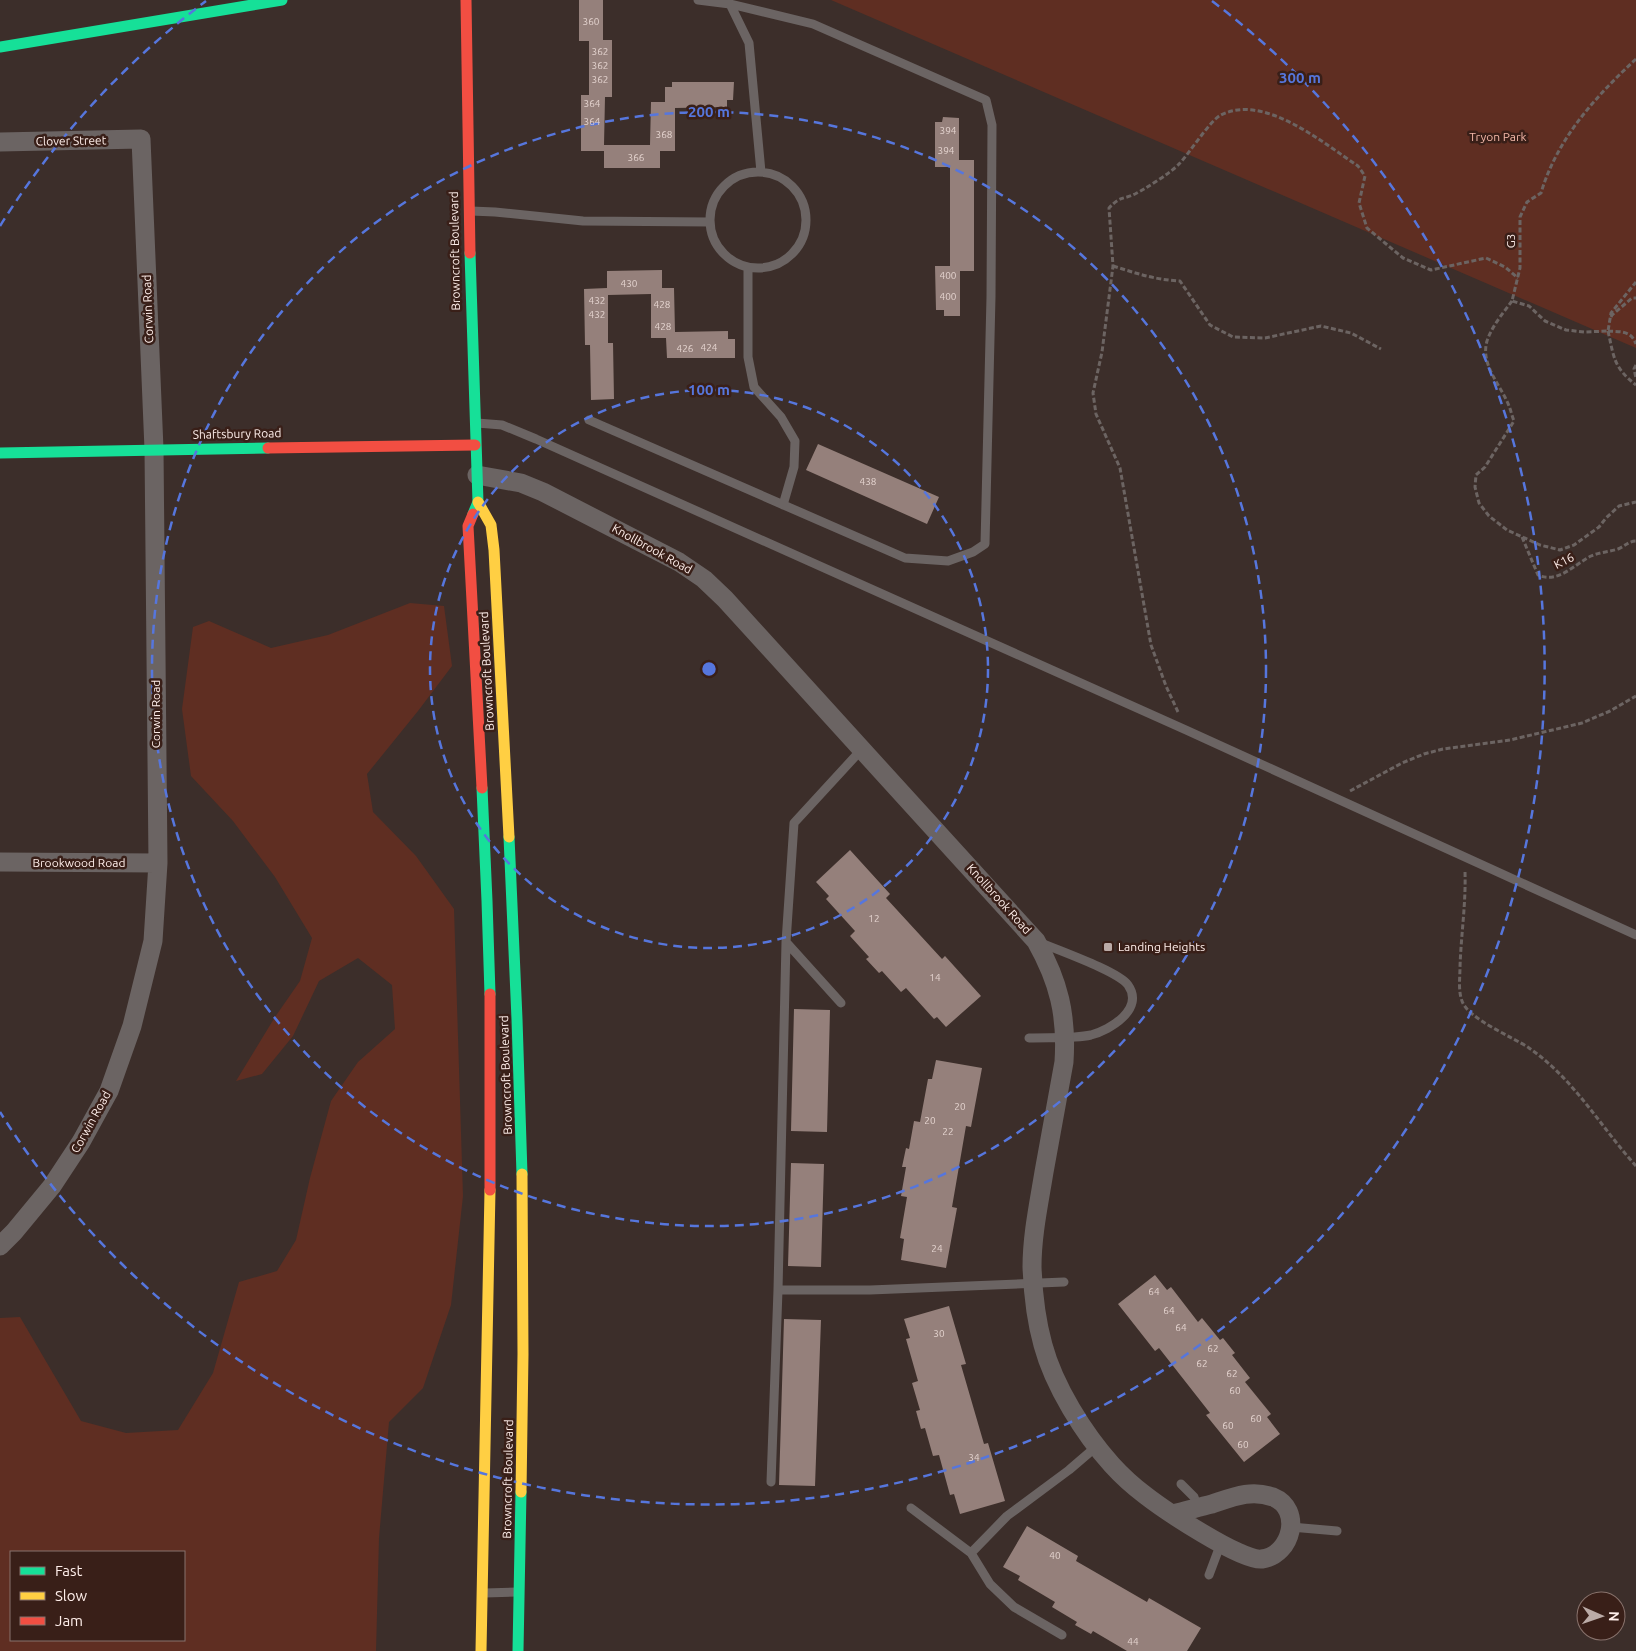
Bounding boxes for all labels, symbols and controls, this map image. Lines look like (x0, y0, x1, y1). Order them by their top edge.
house number: 360 (583, 16, 600, 27)
house number: 362 (592, 46, 608, 57)
house number: 362 (592, 60, 608, 71)
text: 300 m (1279, 69, 1321, 86)
house number: 362 (592, 74, 608, 85)
house number: 364 (584, 98, 601, 109)
text: 200 m (688, 103, 730, 120)
house number: 364 (584, 116, 601, 127)
house number: 394 (940, 125, 957, 136)
house number: 368 (656, 129, 673, 140)
park label: Tryon Park (1469, 130, 1527, 143)
street label: Clover Street (36, 133, 107, 148)
house number: 394 (938, 145, 955, 156)
house number: 366 (628, 152, 645, 163)
street label: Browncroft Boulevard (447, 191, 462, 311)
street label: G3 (1504, 234, 1517, 248)
house number: 400 (940, 270, 957, 281)
street label: Corwin Road (140, 274, 155, 344)
house number: 430 (621, 278, 638, 289)
house number: 400 (940, 291, 957, 302)
house number: 432 (589, 295, 605, 306)
house number: 428 (654, 299, 671, 310)
house number: 432 (589, 309, 605, 320)
house number: 428 (655, 321, 672, 332)
house number: 424 (701, 342, 718, 353)
house number: 426 (677, 343, 694, 354)
text: 100 m (688, 381, 730, 398)
street label: Shaftsbury Road (193, 426, 281, 441)
house number: 438 (860, 476, 877, 487)
street label: Knollbrook Road (610, 521, 695, 576)
street label: K16 (1552, 550, 1576, 571)
street label: Browncroft Boulevard (477, 611, 496, 731)
centre of rings (700, 660, 718, 678)
street label: Corwin Road (149, 680, 162, 748)
street label: Brookwood Road (32, 856, 126, 869)
street label: Knollbrook Road (965, 861, 1034, 936)
house number: 12 (868, 913, 880, 924)
place label: Landing Heights (1118, 940, 1205, 953)
marker: Landing Heights (1102, 941, 1114, 953)
house number: 14 (929, 972, 941, 983)
street label: Browncroft Boulevard (497, 1015, 514, 1135)
street label: Corwin Road (68, 1089, 113, 1155)
house number: 20 (954, 1101, 966, 1112)
house number: 20 (924, 1115, 936, 1126)
house number: 22 (942, 1126, 954, 1137)
house number: 24 (931, 1243, 943, 1254)
house number: 64 (1148, 1286, 1160, 1297)
house number: 64 (1163, 1305, 1175, 1316)
house number: 64 (1175, 1322, 1187, 1333)
house number: 30 (933, 1328, 945, 1339)
house number: 62 (1207, 1343, 1219, 1354)
house number: 62 (1196, 1358, 1208, 1369)
house number: 62 (1226, 1368, 1238, 1379)
house number: 60 (1229, 1385, 1241, 1396)
house number: 60 (1250, 1413, 1262, 1424)
street label: Browncroft Boulevard (500, 1419, 515, 1539)
house number: 60 (1222, 1420, 1234, 1431)
house number: 60 (1237, 1439, 1249, 1450)
house number: 34 (968, 1452, 980, 1463)
house number: 40 (1049, 1550, 1061, 1561)
legend (10, 1551, 185, 1641)
text: Fast (55, 1562, 83, 1579)
text: Slow (55, 1587, 88, 1604)
north arrow (1576, 1591, 1626, 1641)
text: N (1606, 1611, 1622, 1622)
text: Jam (55, 1612, 83, 1629)
house number: 44 (1127, 1636, 1139, 1647)

